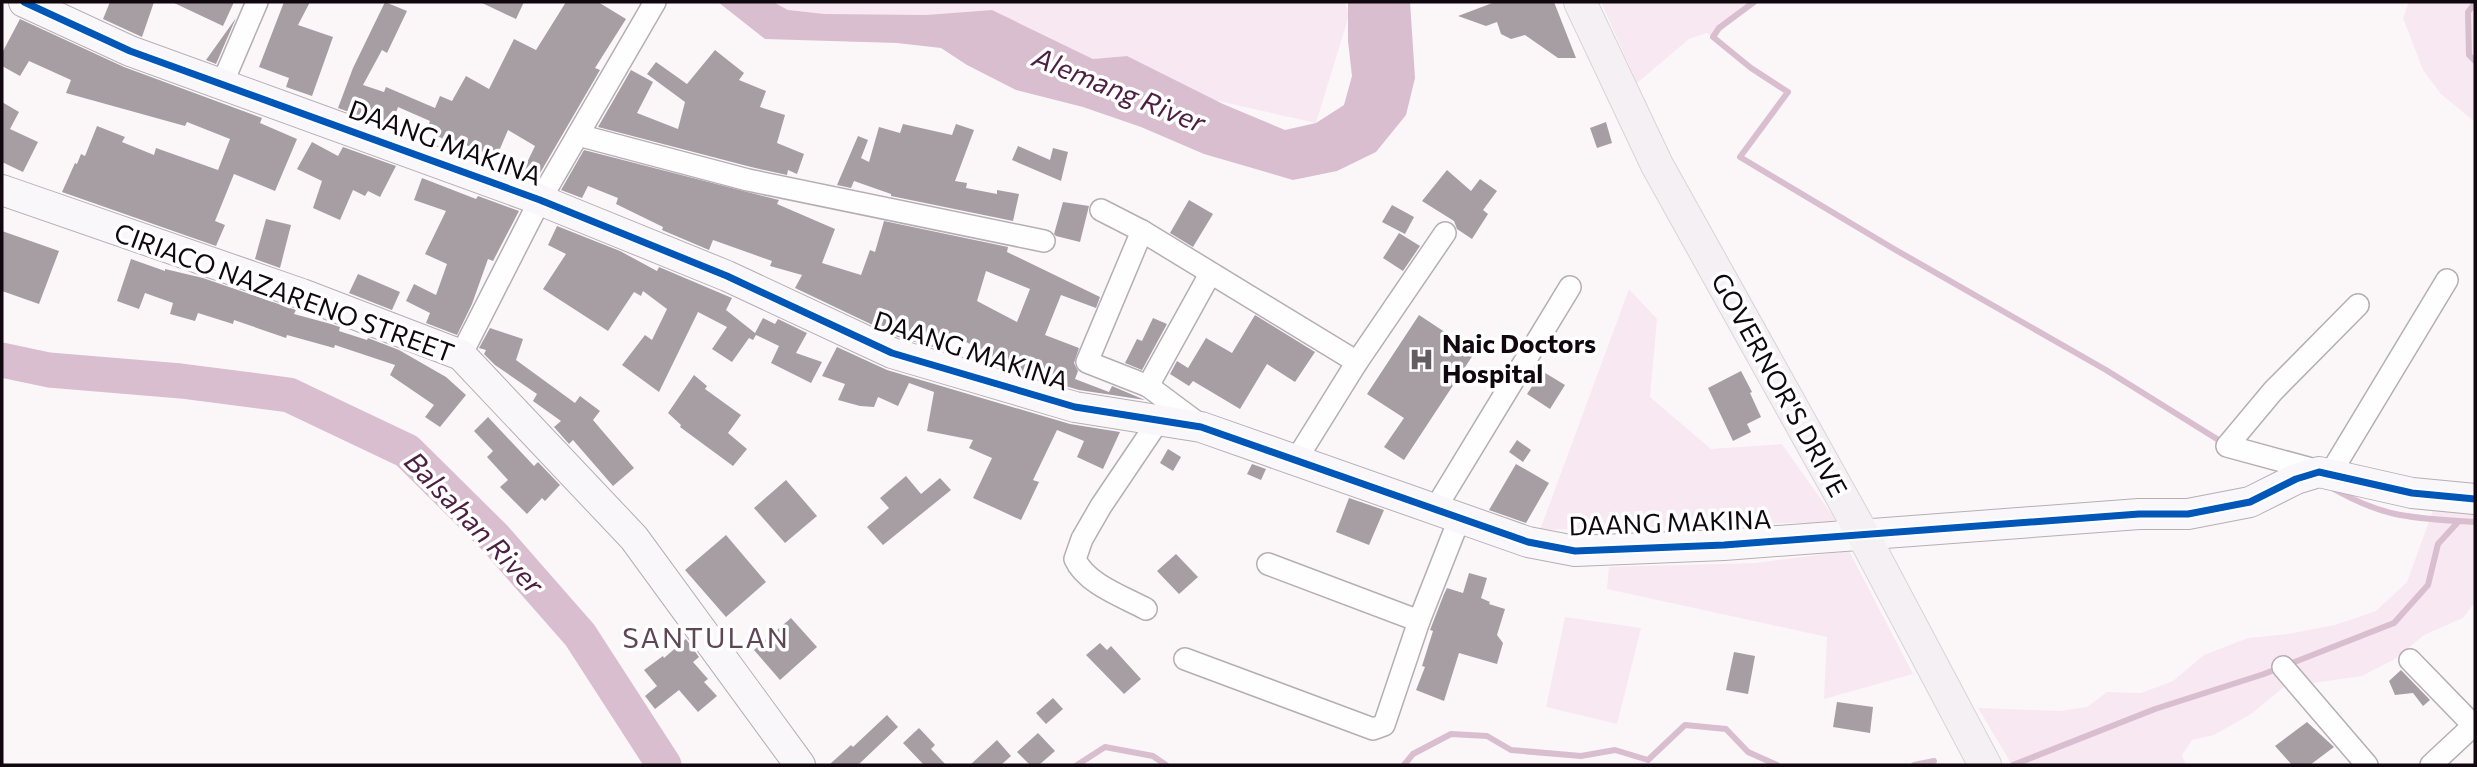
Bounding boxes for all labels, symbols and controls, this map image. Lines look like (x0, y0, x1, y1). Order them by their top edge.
water label: Alemang River (1027, 39, 1211, 139)
street label: DAANG MAKINA (345, 92, 546, 191)
street label: CIRIACO NAZARENO STREET (110, 216, 459, 368)
street label: GOVERNOR'S DRIVE (1706, 267, 1855, 502)
street label: DAANG MAKINA (870, 303, 1073, 396)
place label: Naic Doctors Hospital (1442, 327, 1596, 388)
hospital icon: Naic Doctors Hospital (1408, 345, 1436, 373)
water label: Balsahan River (398, 444, 552, 601)
street label: DAANG MAKINA (1568, 502, 1772, 541)
district label: SANTULAN (622, 620, 790, 654)

